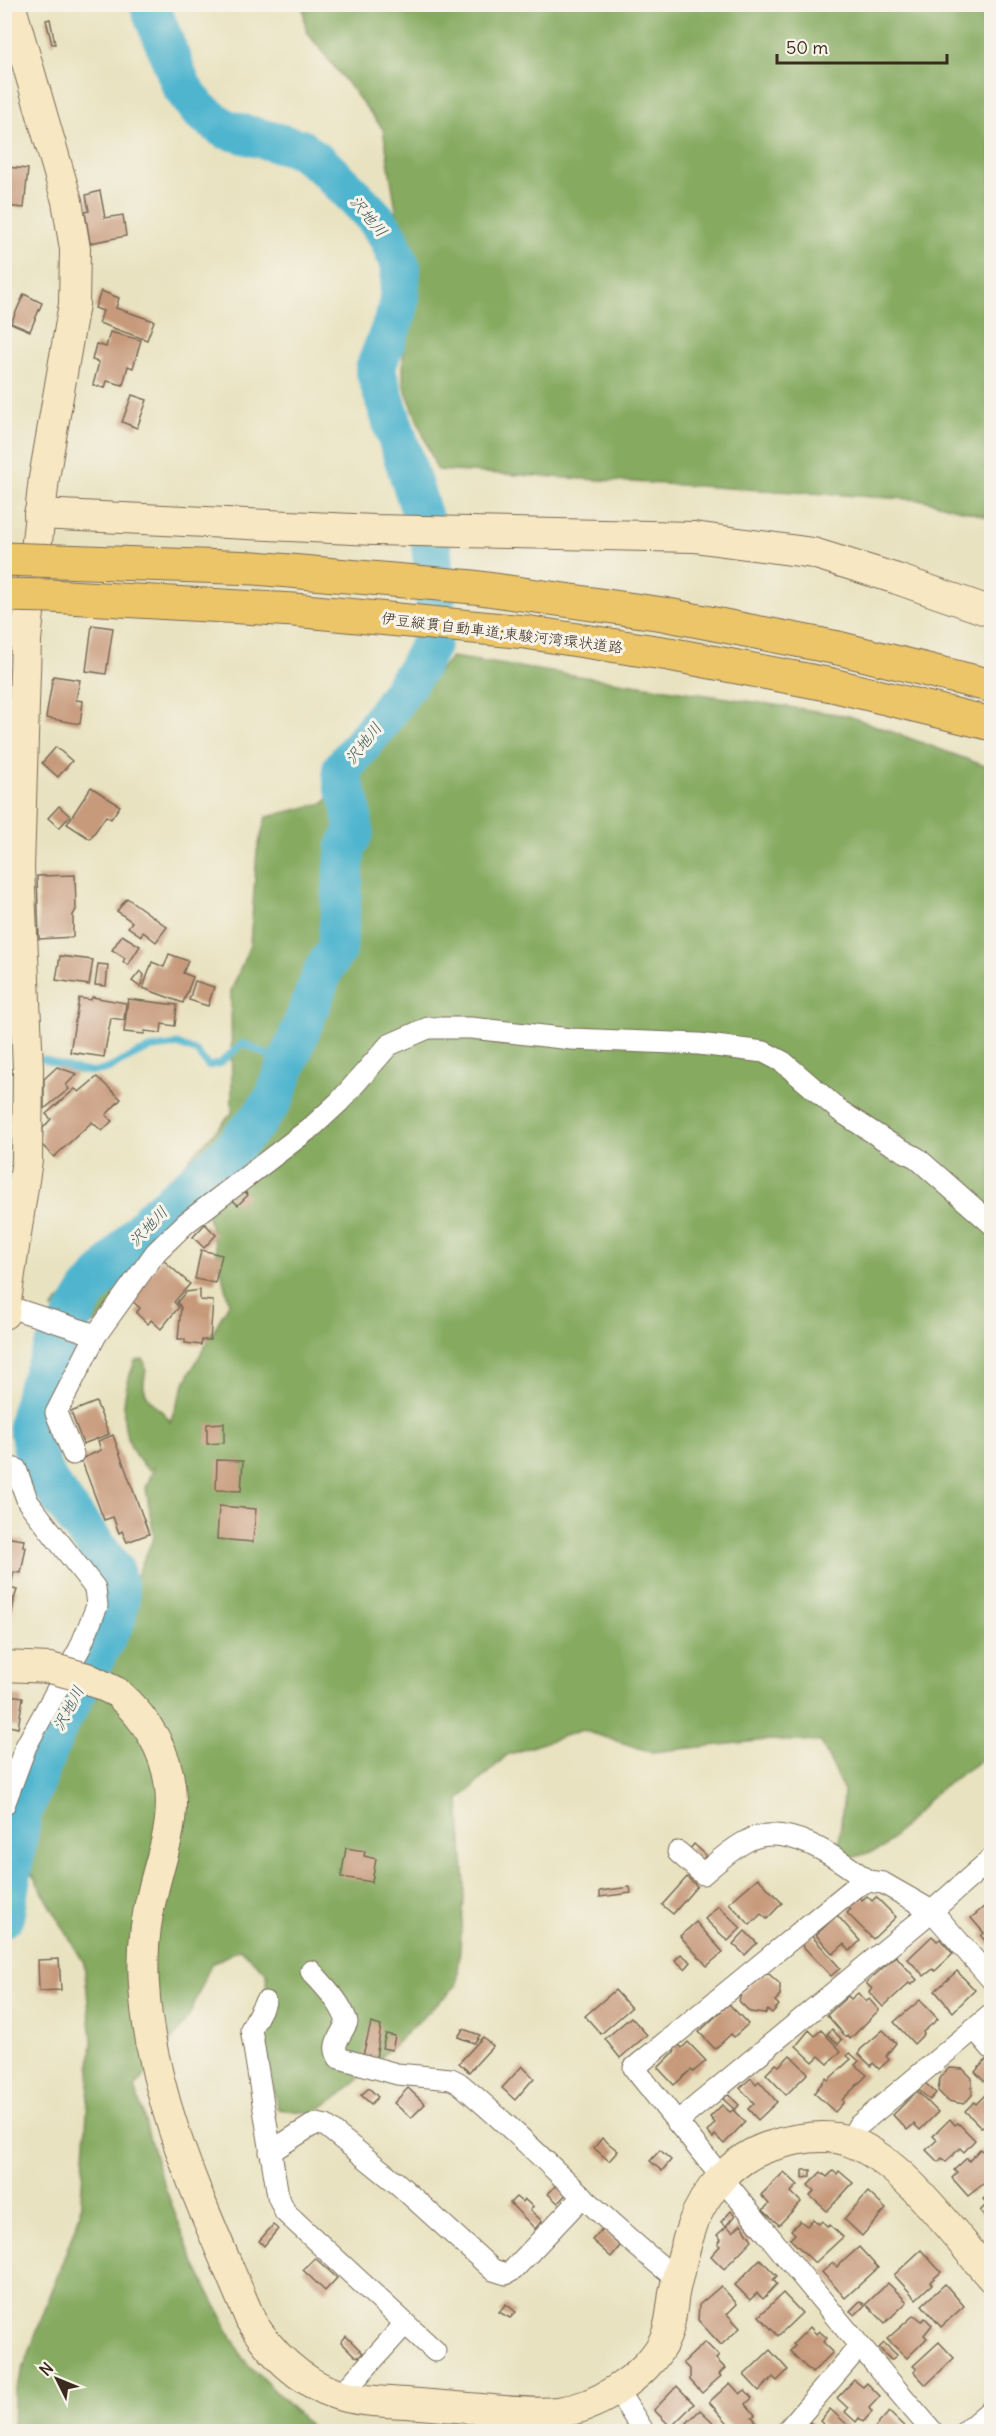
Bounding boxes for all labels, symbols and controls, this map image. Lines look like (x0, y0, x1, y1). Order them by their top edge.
scale bar (777, 27, 946, 65)
text: 50 m (786, 36, 828, 59)
water label: 沢地川 (346, 191, 392, 241)
street label: 伊豆縦貫自動車道;東駿河湾環状道路 (380, 608, 624, 657)
water label: 沢地川 (340, 718, 386, 768)
water label: 沢地川 (124, 1202, 172, 1250)
water label: 沢地川 (48, 1682, 88, 1734)
north arrow (27, 2349, 87, 2409)
text: N (35, 2358, 57, 2380)

